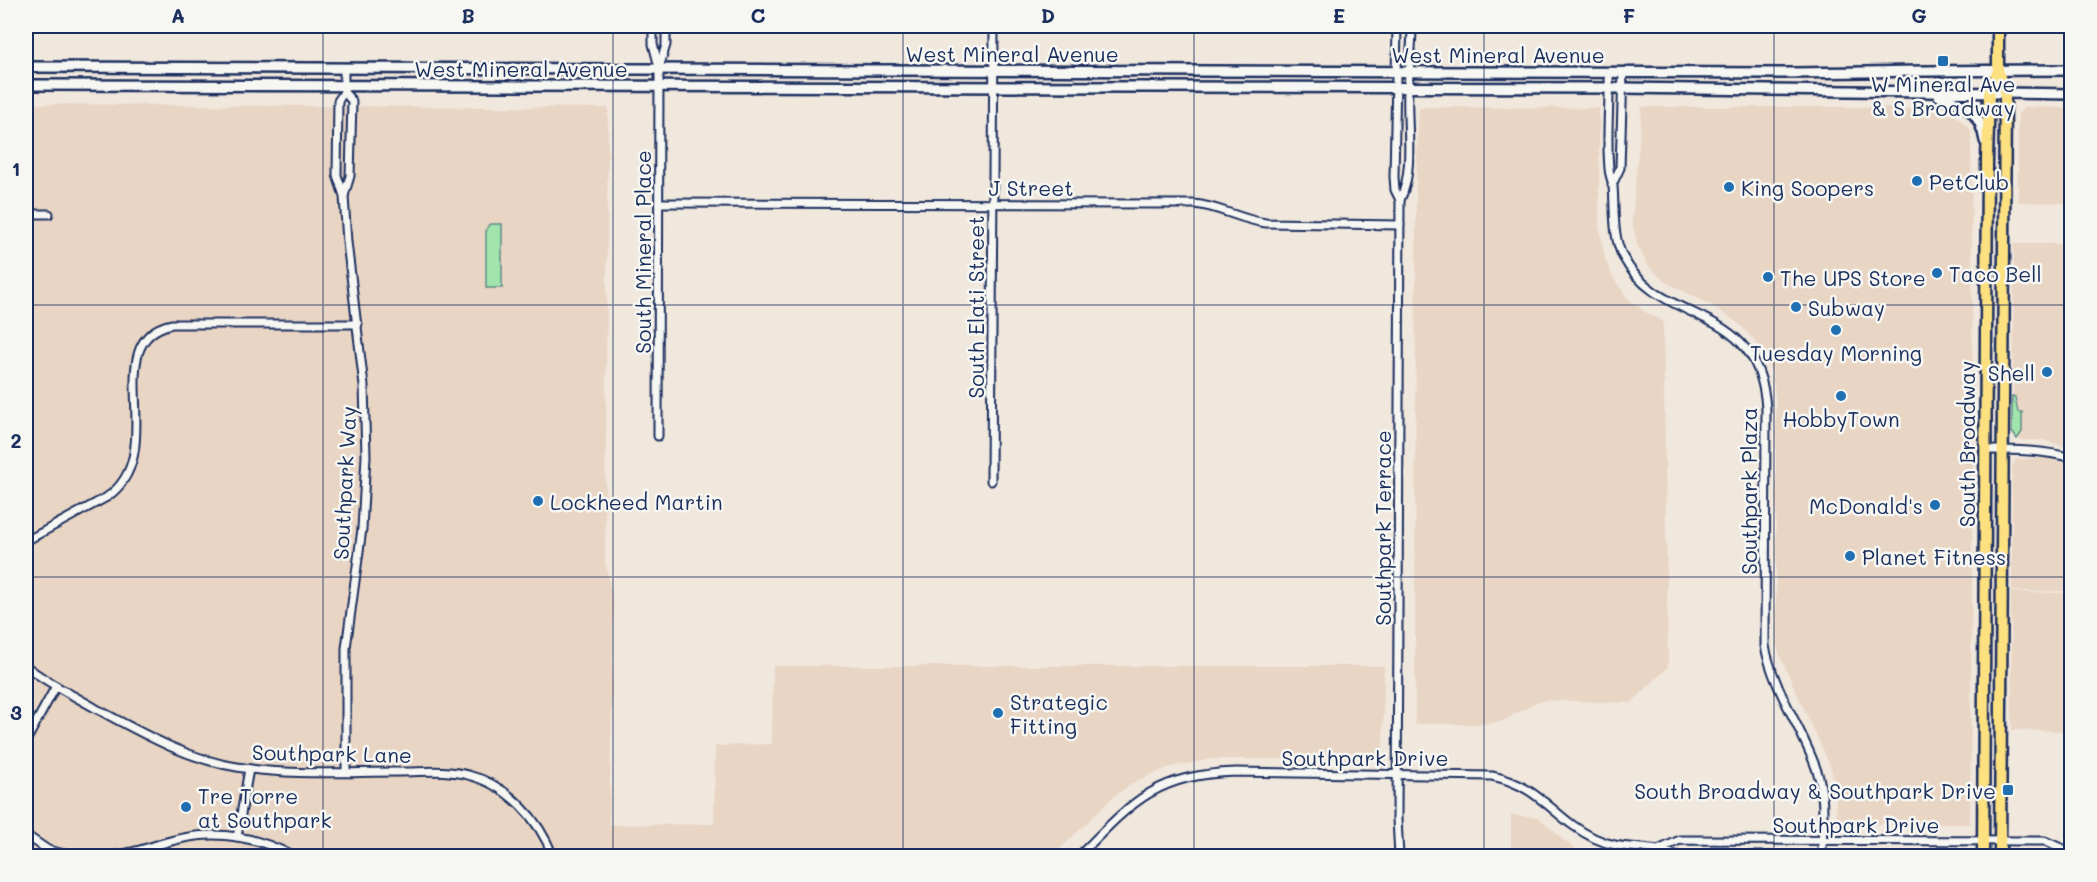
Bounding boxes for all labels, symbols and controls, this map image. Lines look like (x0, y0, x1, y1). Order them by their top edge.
text: A (171, 2, 185, 28)
text: B (461, 2, 475, 28)
text: C (751, 2, 766, 28)
text: D (1041, 2, 1055, 28)
text: E (1333, 2, 1345, 28)
text: F (1623, 2, 1636, 28)
text: G (1911, 2, 1927, 28)
street label: West Mineral Avenue (905, 40, 1119, 67)
street label: West Mineral Avenue (1391, 41, 1605, 68)
marker: W Mineral Ave & S Broadway (1936, 54, 1950, 68)
street label: West Mineral Avenue (414, 55, 628, 82)
place label: W Mineral Ave & S Broadway (1870, 70, 2016, 121)
street label: South Mineral Place (629, 150, 656, 354)
text: 1 (12, 155, 20, 181)
place label: PetClub (1929, 168, 2009, 195)
street label: J Street (988, 174, 1074, 201)
place label: King Soopers (1741, 174, 1874, 201)
marker: PetClub (1910, 174, 1924, 188)
marker: King Soopers (1722, 180, 1736, 194)
street label: South Elati Street (962, 215, 989, 399)
place label: Taco Bell (1949, 260, 2042, 287)
place label: The UPS Store (1780, 264, 1926, 291)
marker: Taco Bell (1930, 266, 1944, 280)
marker: The UPS Store (1761, 270, 1775, 284)
place label: Subway (1808, 294, 1885, 321)
marker: Subway (1789, 300, 1803, 314)
marker: Tuesday Morning (1829, 323, 1843, 337)
place label: Tuesday Morning (1750, 339, 1922, 366)
place label: Shell (1988, 359, 2035, 386)
street label: South Broadway (1953, 361, 1980, 527)
marker: Shell (2040, 365, 2054, 379)
marker: HobbyTown (1834, 389, 1848, 403)
place label: HobbyTown (1782, 405, 1900, 432)
street label: Southpark Way (326, 406, 362, 560)
street label: Southpark Plaza (1735, 407, 1762, 575)
text: 2 (10, 427, 22, 453)
street label: Southpark Terrace (1369, 430, 1396, 626)
place label: Lockheed Martin (550, 488, 723, 515)
place label: McDonald's (1809, 492, 1923, 519)
marker: Lockheed Martin (531, 494, 545, 508)
marker: McDonald's (1928, 498, 1942, 512)
place label: Planet Fitness (1862, 543, 2006, 570)
marker: Planet Fitness (1843, 549, 1857, 563)
place label: Strategic Fitting (1010, 688, 1108, 739)
text: 3 (10, 699, 22, 725)
marker: Strategic Fitting (991, 706, 1005, 720)
street label: Southpark Lane (252, 738, 412, 768)
street label: Southpark Drive (1282, 744, 1448, 771)
place label: South Broadway & Southpark Drive (1634, 777, 1996, 804)
place label: Tre Torre at Southpark (198, 782, 332, 833)
marker: South Broadway & Southpark Drive (2001, 783, 2015, 797)
marker: Tre Torre at Southpark (179, 800, 193, 814)
street label: Southpark Drive (1773, 811, 1939, 838)

